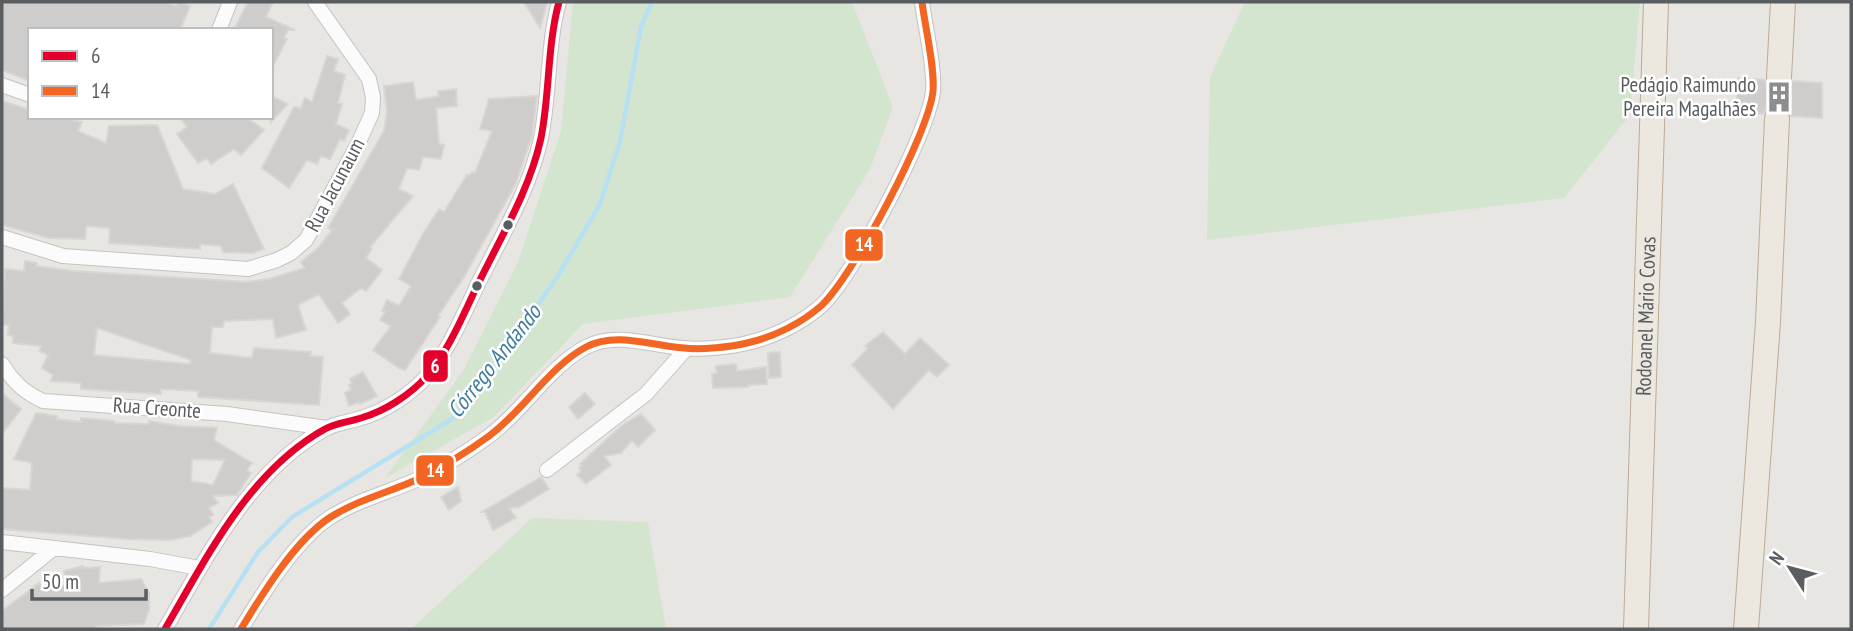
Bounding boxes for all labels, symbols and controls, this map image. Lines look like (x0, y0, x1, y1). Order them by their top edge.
legend (28, 28, 273, 119)
text: 6 (91, 42, 100, 69)
place label: Pedágio Raimundo Pereira Magalhães (1621, 71, 1756, 122)
text: 14 (91, 77, 110, 104)
building icon: Pedágio Raimundo Pereira Magalhães (1762, 80, 1796, 114)
street label: Rua Jacunaum (299, 133, 371, 236)
unlabelled marker (501, 218, 515, 232)
line badge: 14 (844, 228, 884, 262)
text: 14 (855, 232, 873, 256)
street label: Rodoanel Mário Covas (1629, 236, 1662, 396)
unlabelled marker (470, 279, 484, 293)
water label: Córrego Andando (440, 297, 548, 423)
line badge: 6 (422, 349, 449, 383)
text: 6 (430, 354, 440, 378)
street label: Rua Creonte (112, 391, 202, 424)
line badge: 14 (415, 454, 455, 487)
text: 14 (426, 458, 444, 482)
north arrow (1755, 533, 1825, 603)
text: N (1764, 547, 1789, 569)
scale bar (32, 558, 145, 602)
text: 50 m (42, 568, 79, 595)

